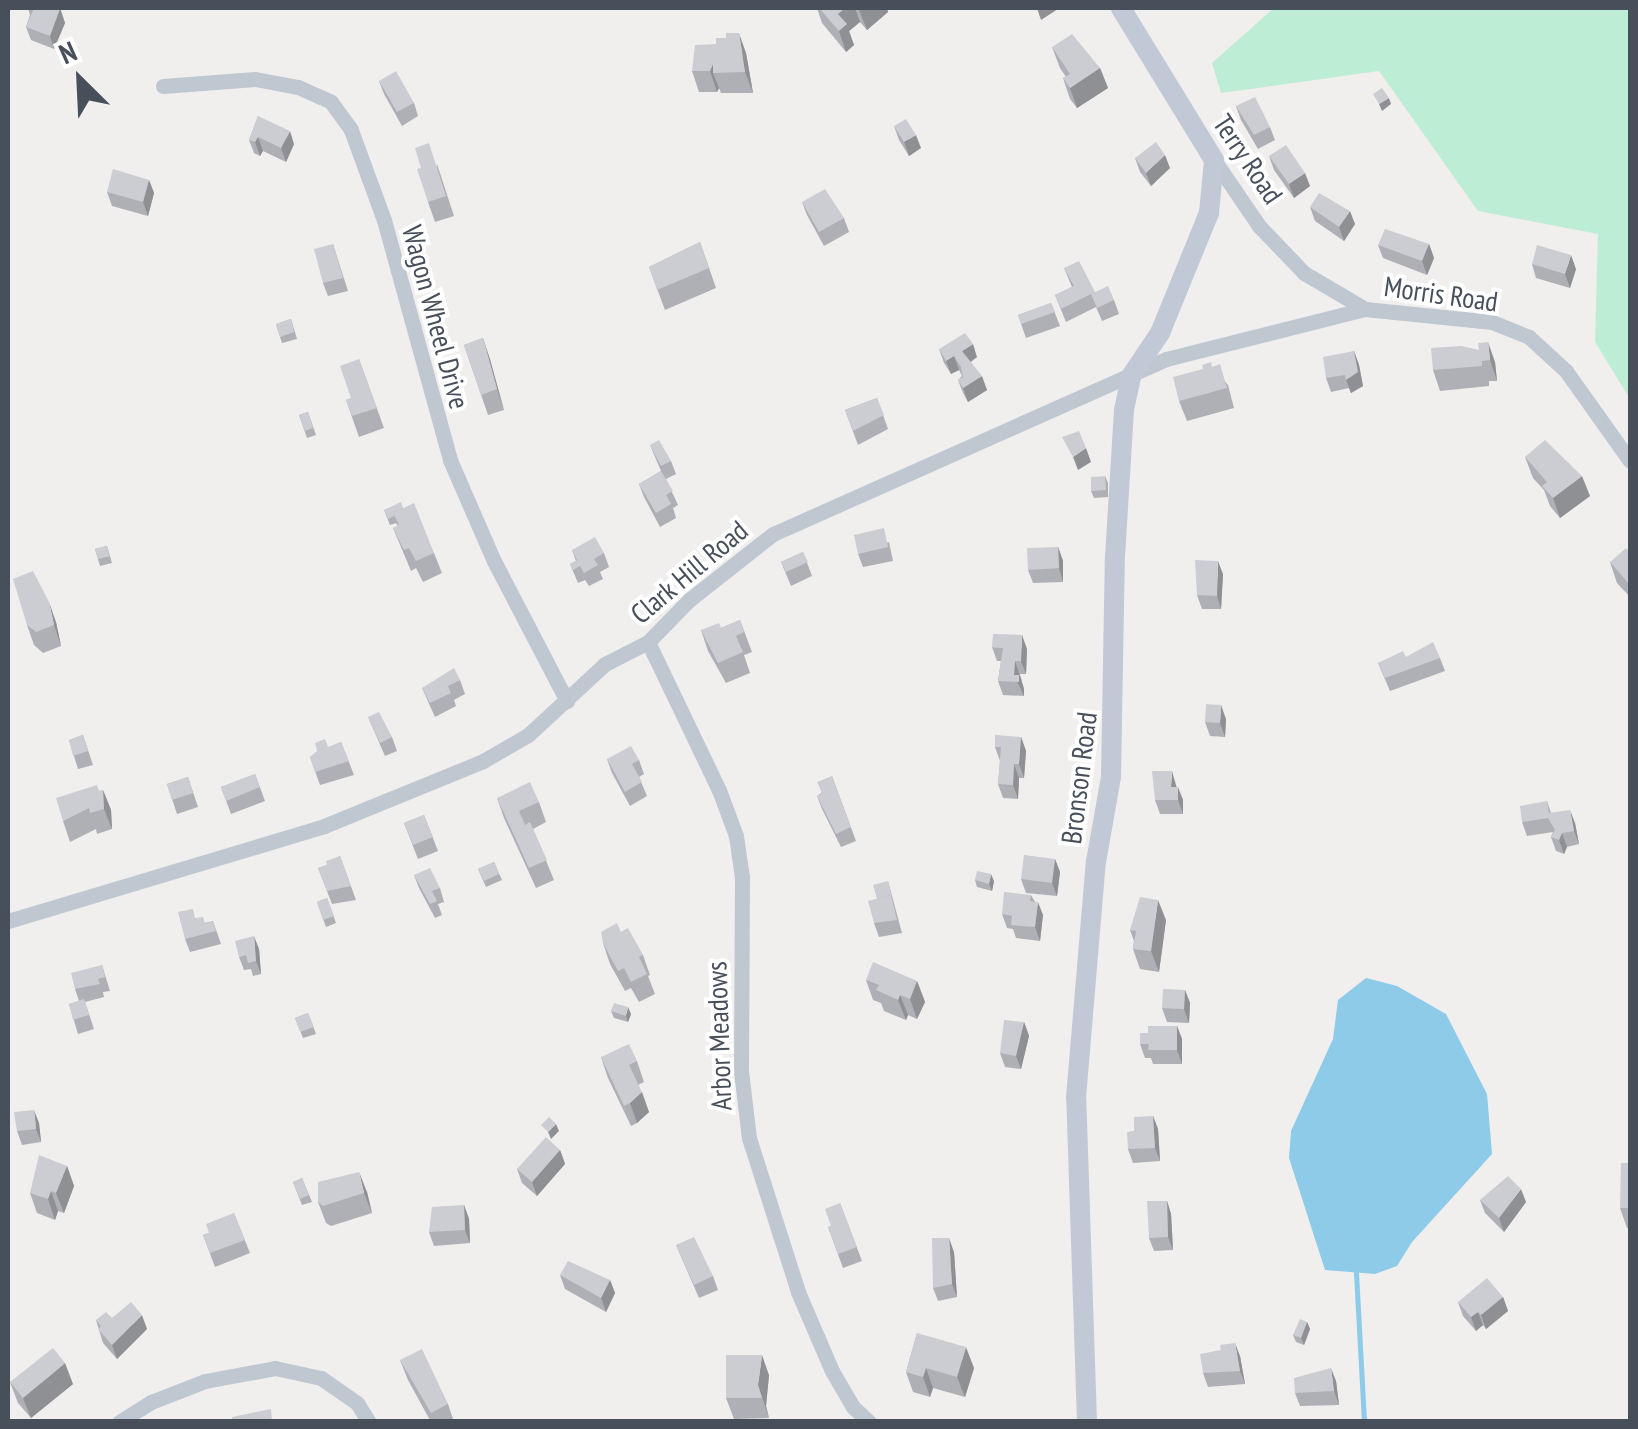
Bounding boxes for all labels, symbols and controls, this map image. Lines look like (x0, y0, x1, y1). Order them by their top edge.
north arrow (30, 30, 130, 130)
text: N (53, 32, 82, 72)
street label: Terry Road (1206, 108, 1290, 210)
street label: Wagon Wheel Drive (395, 221, 477, 413)
street label: Morris Road (1382, 269, 1500, 319)
street label: Clark Hill Road (623, 513, 755, 631)
street label: Bronson Road (1054, 710, 1104, 846)
street label: Arbor Meadows (700, 961, 738, 1111)

